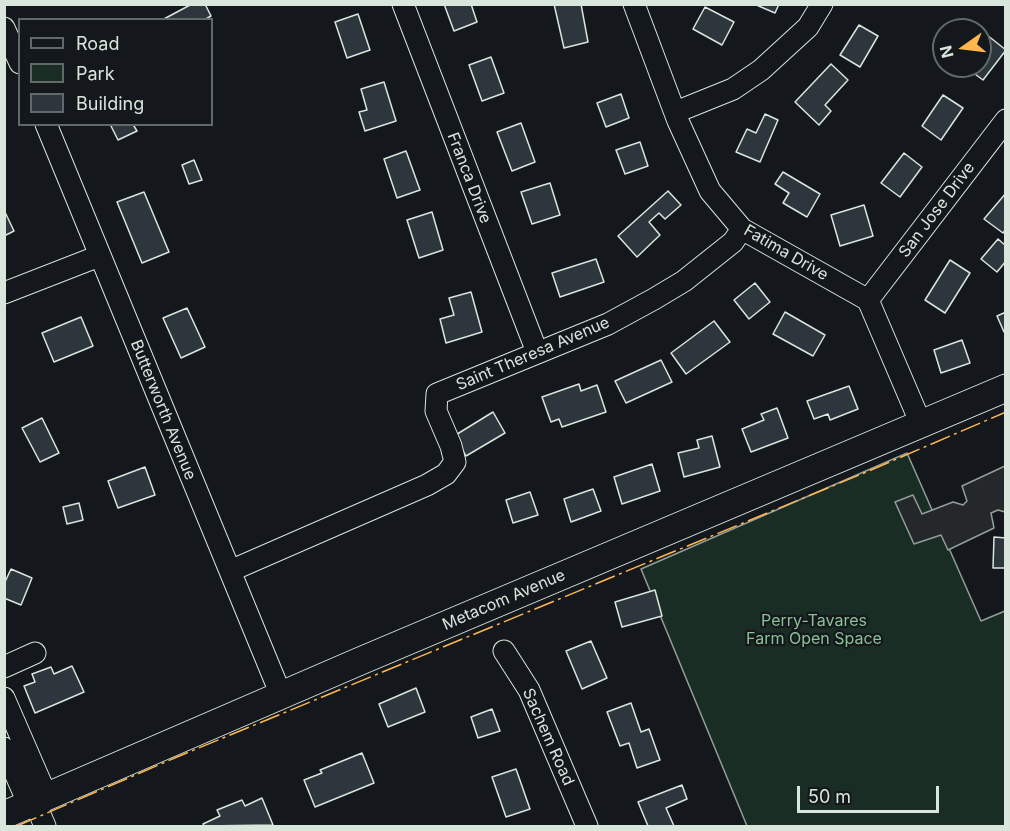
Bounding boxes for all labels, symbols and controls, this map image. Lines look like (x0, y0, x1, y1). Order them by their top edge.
legend (18, 18, 213, 126)
north arrow (932, 18, 992, 78)
text: Road (76, 33, 119, 54)
text: N (935, 44, 958, 60)
text: Park (76, 63, 115, 84)
text: Building (76, 93, 144, 114)
street label: Franca Drive (443, 130, 495, 226)
street label: San Jose Drive (895, 159, 979, 261)
street label: Fatima Drive (740, 221, 832, 285)
street label: Saint Theresa Avenue (453, 313, 613, 395)
street label: Butterworth Avenue (126, 337, 200, 483)
street label: Metacom Avenue (440, 565, 568, 635)
park label: Perry-Tavares Farm Open Space (746, 611, 882, 649)
street label: Sachem Road (518, 685, 578, 789)
scale bar (800, 774, 942, 812)
text: 50 m (808, 786, 851, 807)

